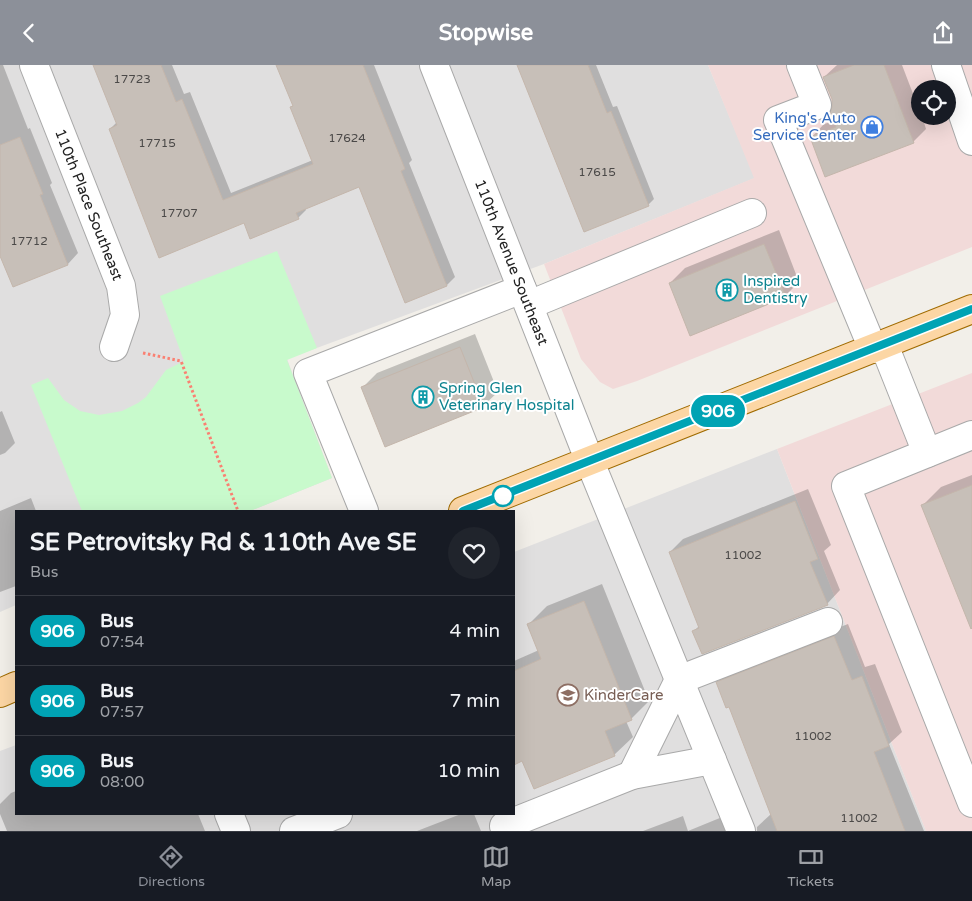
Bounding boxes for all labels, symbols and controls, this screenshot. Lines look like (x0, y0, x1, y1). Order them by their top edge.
icon: back (15, 19, 43, 47)
icon: share (929, 19, 957, 47)
text: Stopwise (439, 20, 533, 46)
house number: 17723 (113, 72, 151, 86)
map controls (911, 80, 956, 125)
button: locate (911, 80, 956, 125)
place label: King's Auto Service Center (753, 109, 856, 144)
shop icon: King's Auto Service Center (860, 115, 884, 139)
street label: 110th Place Southeast (51, 126, 127, 283)
house number: 17624 (328, 131, 366, 145)
house number: 17715 (138, 136, 176, 150)
house number: 17615 (578, 165, 616, 179)
street label: 110th Avenue Southeast (471, 177, 552, 348)
house number: 17707 (160, 206, 198, 220)
house number: 17712 (10, 234, 48, 248)
place label: Inspired Dentistry (743, 272, 808, 307)
building icon: Inspired Dentistry (715, 278, 739, 302)
place label: Spring Glen Veterinary Hospital (439, 379, 574, 414)
building icon: Spring Glen Veterinary Hospital (411, 385, 435, 409)
line badge: 906 (689, 395, 747, 427)
text: 906 (701, 400, 735, 422)
unlabelled marker (492, 485, 514, 507)
button: heart (448, 527, 500, 579)
text: SE Petrovitsky Rd & 110th Ave SE (30, 528, 417, 557)
house number: 11002 (724, 548, 762, 562)
text: Bus (30, 562, 58, 582)
text: Bus (100, 610, 134, 632)
text: 906 (41, 620, 74, 642)
text: 4 min (449, 620, 500, 642)
text: 07:54 (100, 632, 144, 652)
text: Bus (100, 680, 134, 702)
school or university icon: KinderCare (556, 683, 580, 707)
place label: KinderCare (584, 686, 664, 704)
text: 906 (41, 690, 74, 712)
text: 7 min (449, 690, 500, 712)
text: 07:57 (100, 702, 144, 722)
house number: 11002 (794, 729, 832, 743)
text: Bus (100, 750, 134, 772)
text: 906 (41, 760, 74, 782)
text: 10 min (437, 760, 500, 782)
text: 08:00 (100, 772, 144, 792)
house number: 11002 (840, 811, 878, 825)
tab: Directions (138, 843, 205, 890)
tab: Map (481, 843, 511, 890)
tab: Tickets (787, 843, 834, 890)

